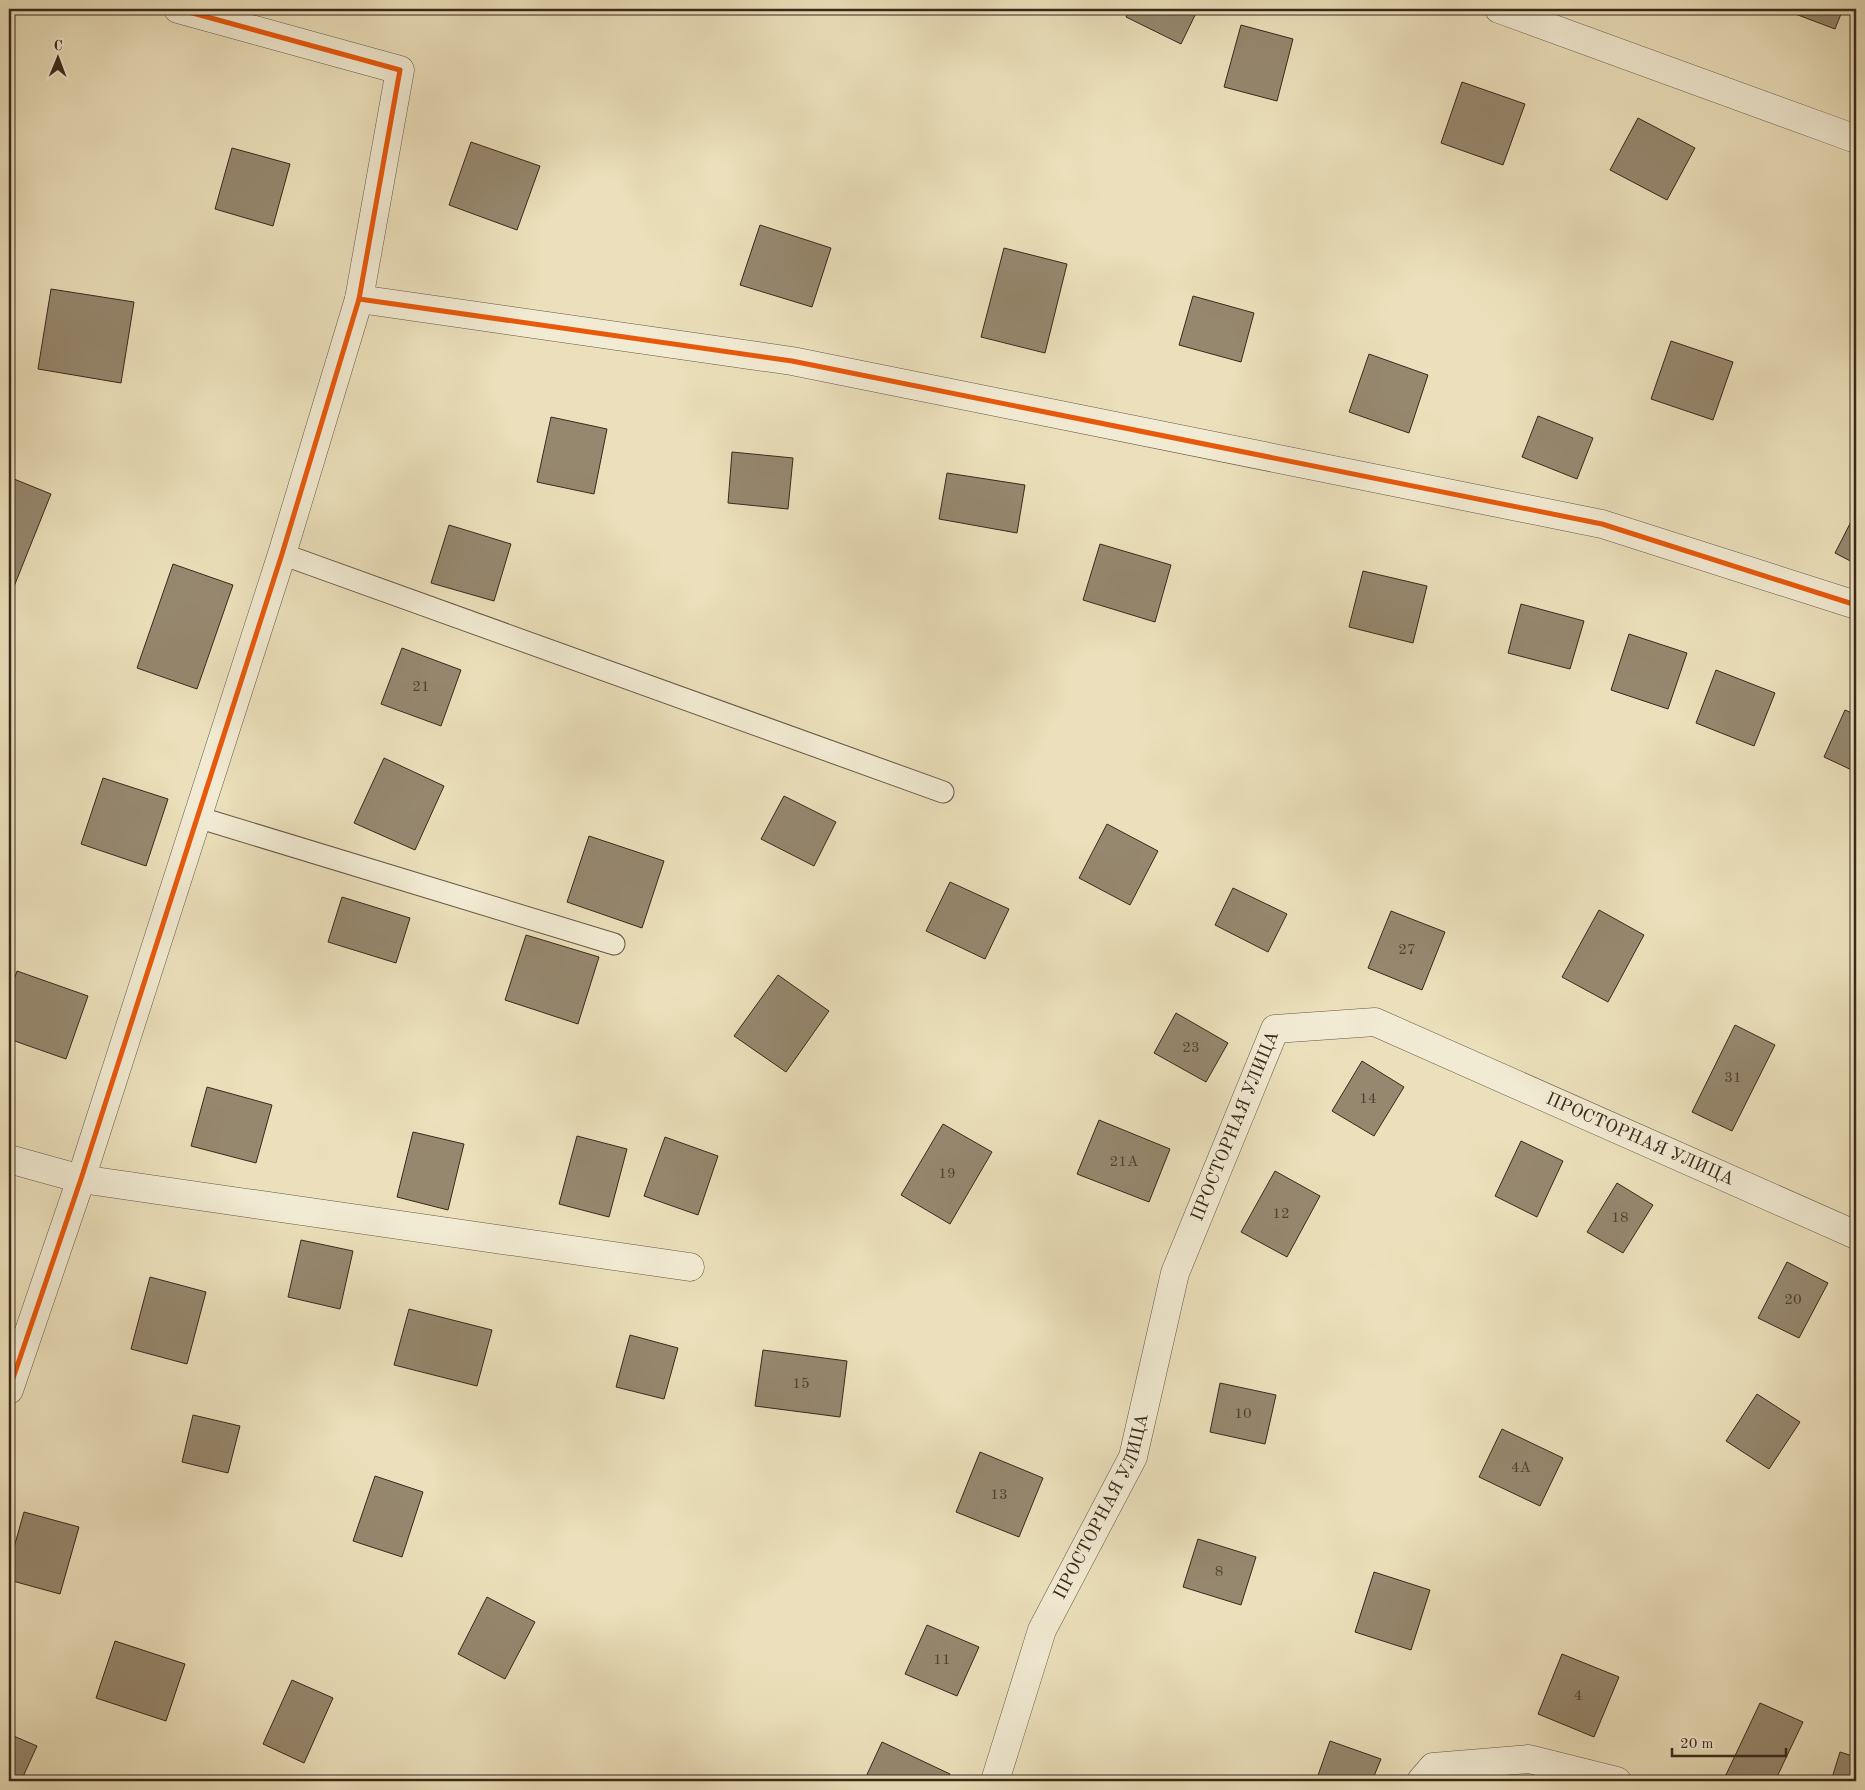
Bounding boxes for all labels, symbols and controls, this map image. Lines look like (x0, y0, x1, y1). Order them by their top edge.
north arrow (32, 32, 82, 82)
text: С (53, 39, 63, 53)
house number: 21 (412, 680, 430, 695)
house number: 27 (1398, 943, 1416, 958)
street label: ПРОСТОРНАЯ УЛИЦА (1188, 1028, 1282, 1224)
house number: 23 (1182, 1041, 1200, 1056)
house number: 31 (1724, 1071, 1742, 1086)
street label: ПРОСТОРНАЯ УЛИЦА (1543, 1090, 1737, 1189)
house number: 14 (1359, 1092, 1377, 1107)
house number: 21А (1110, 1155, 1139, 1170)
house number: 19 (938, 1167, 956, 1182)
house number: 12 (1272, 1207, 1290, 1222)
house number: 18 (1611, 1211, 1629, 1226)
house number: 20 (1784, 1293, 1802, 1308)
house number: 15 (792, 1377, 810, 1392)
house number: 10 (1234, 1407, 1252, 1422)
street label: ПРОСТОРНАЯ УЛИЦА (1051, 1412, 1152, 1602)
house number: 4А (1511, 1461, 1532, 1476)
house number: 13 (990, 1488, 1008, 1503)
house number: 8 (1215, 1565, 1223, 1580)
house number: 11 (933, 1653, 951, 1668)
house number: 4 (1574, 1689, 1582, 1704)
scale bar (1672, 1725, 1786, 1757)
text: 20 m (1680, 1737, 1714, 1752)

